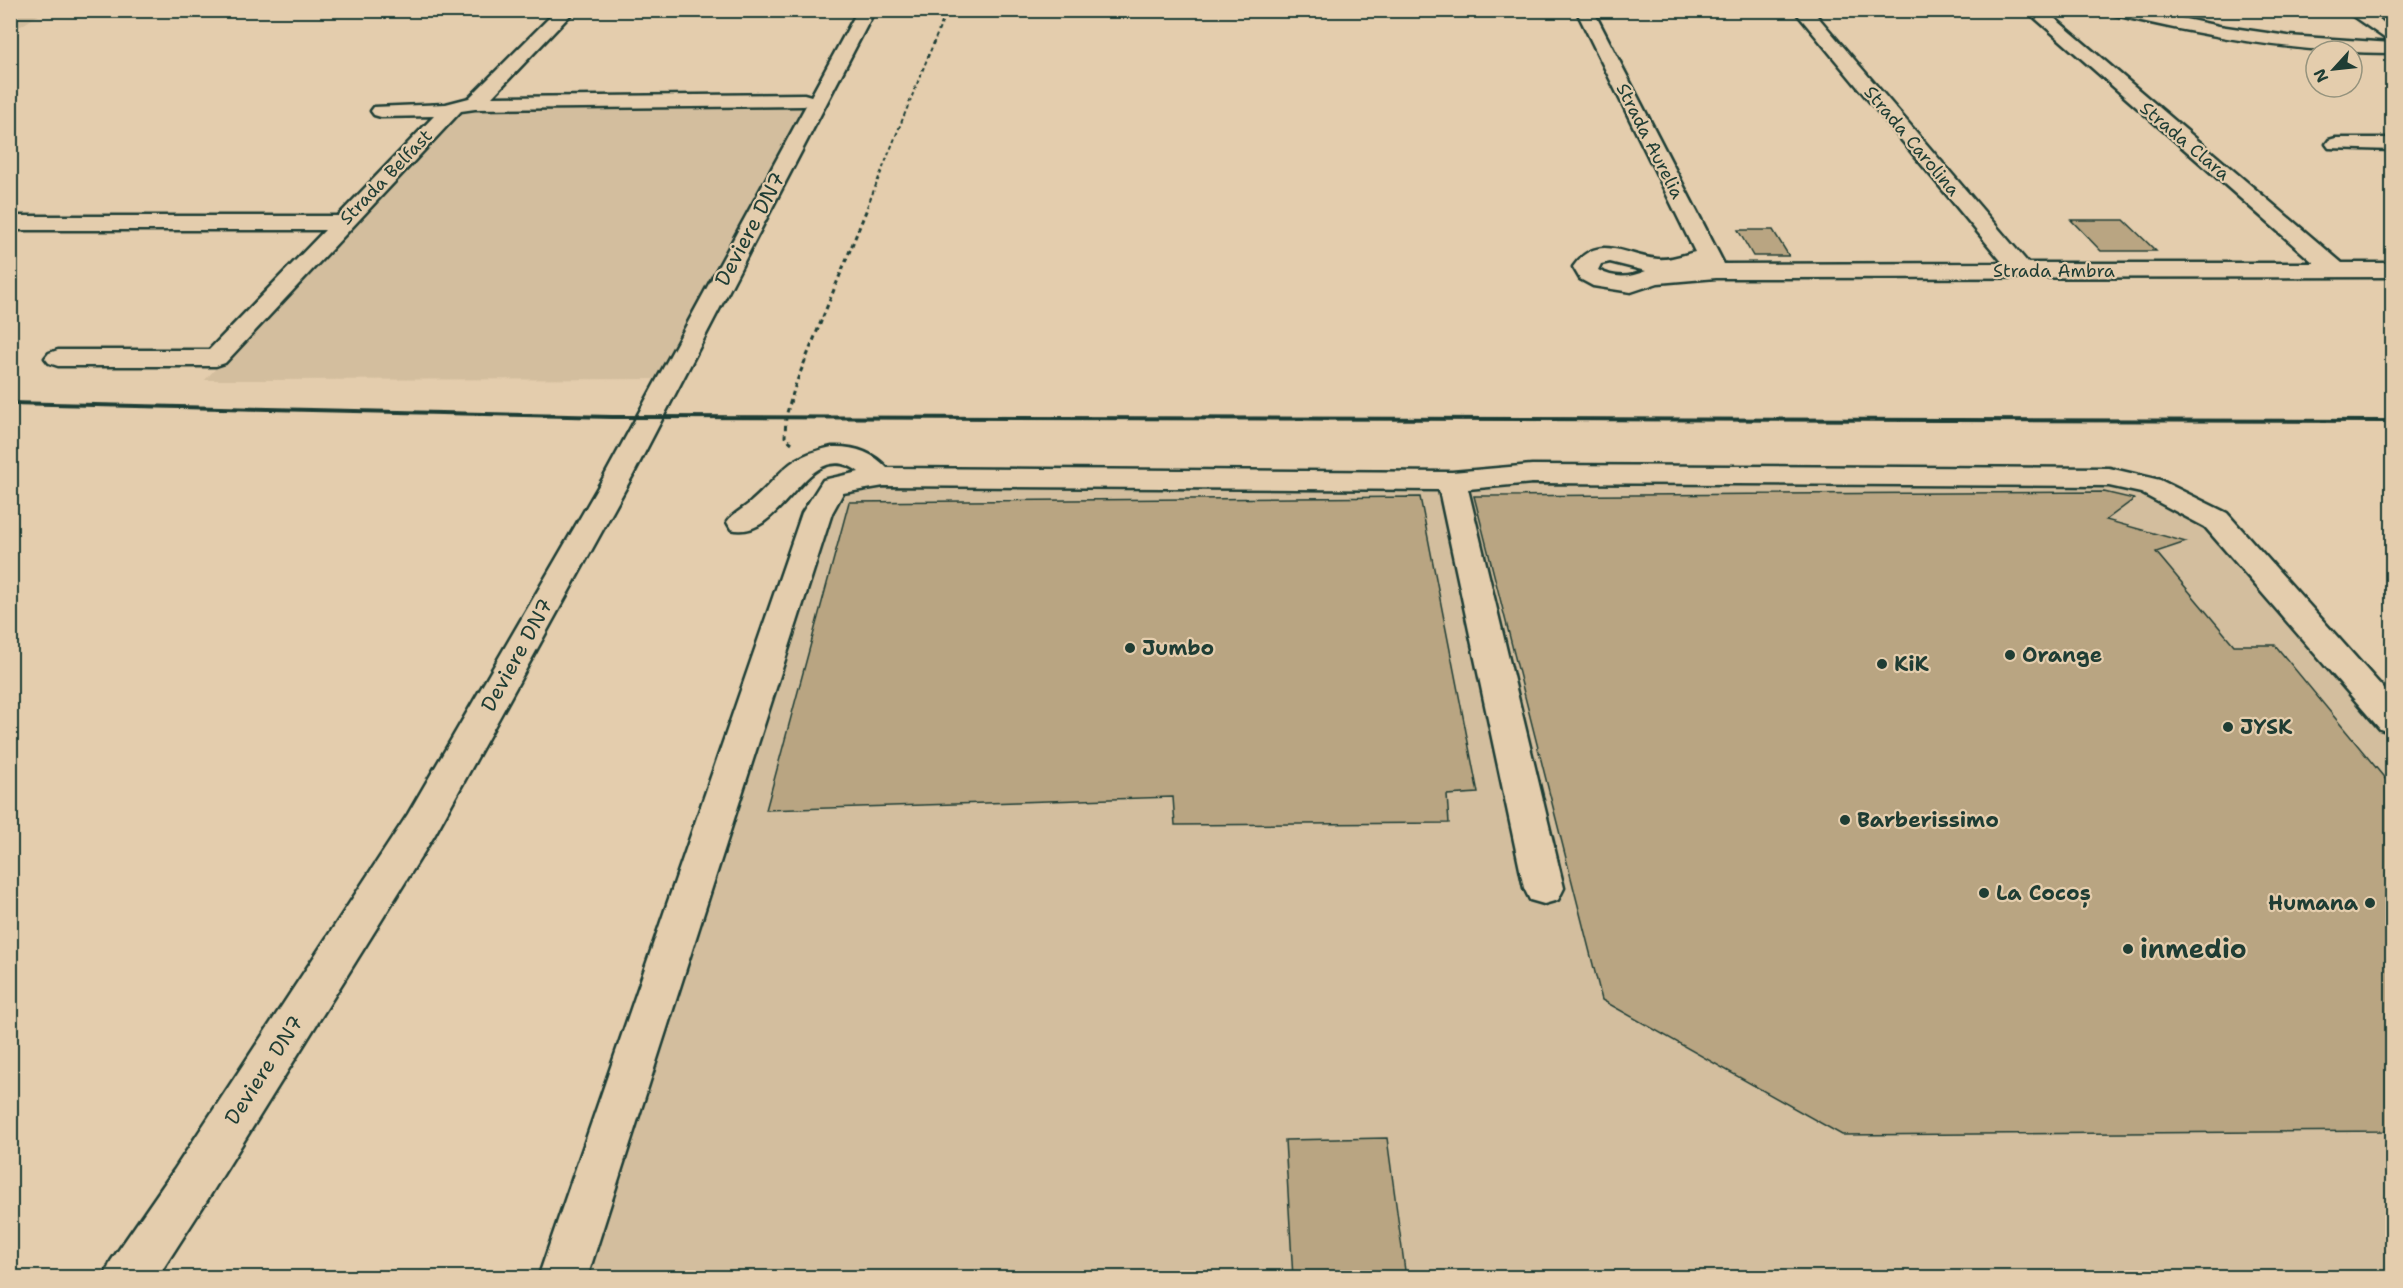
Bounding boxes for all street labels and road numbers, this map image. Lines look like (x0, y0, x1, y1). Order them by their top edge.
street label: Strada Aurelia (1611, 79, 1689, 203)
street label: Strada Carolina (1859, 81, 1965, 201)
street label: Strada Clara (2135, 96, 2235, 186)
street label: Strada Belfast (334, 124, 438, 230)
street label: Deviere DN7 (708, 167, 792, 291)
street label: Strada Ambra (1993, 259, 2115, 283)
street label: Deviere DN7 (474, 593, 560, 717)
street label: Deviere DN7 (218, 1010, 310, 1130)

